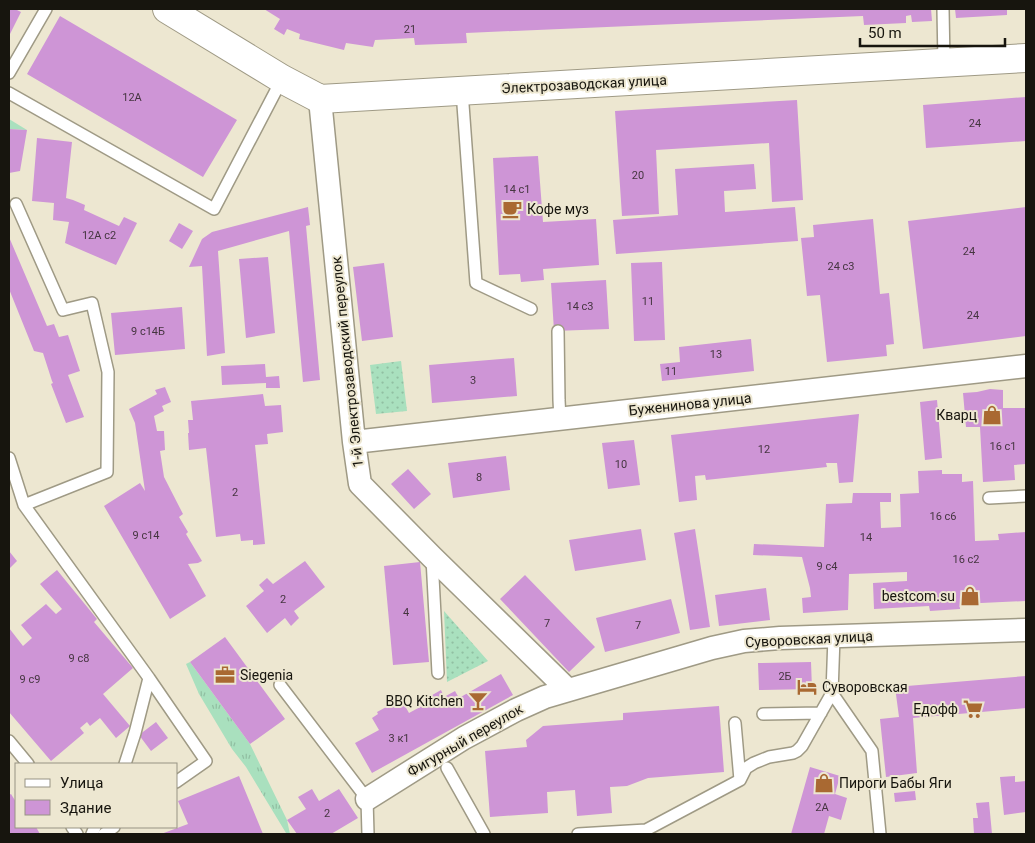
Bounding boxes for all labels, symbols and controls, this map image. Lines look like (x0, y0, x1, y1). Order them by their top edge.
scale bar (860, 15, 1005, 47)
house number: 21 (404, 23, 416, 36)
text: 50 m (868, 24, 902, 42)
street label: Электрозаводская улица (501, 72, 667, 96)
house number: 12А (122, 91, 143, 104)
house number: 24 (969, 117, 981, 130)
house number: 20 (632, 169, 644, 182)
house number: 14 с1 (503, 183, 531, 196)
cafe icon: Кофе муз (501, 198, 523, 220)
place label: Кофе муз (527, 201, 589, 217)
house number: 12А с2 (82, 229, 116, 242)
house number: 24 (963, 245, 975, 258)
street label: 1-й Электрозаводский переулок (328, 255, 366, 468)
house number: 24 с3 (827, 260, 855, 273)
house number: 11 (642, 295, 654, 308)
house number: 14 с3 (566, 300, 594, 313)
house number: 24 (967, 309, 979, 322)
house number: 9 с14Б (131, 325, 165, 338)
house number: 13 (710, 348, 722, 361)
house number: 11 (665, 365, 677, 378)
house number: 3 (470, 374, 476, 387)
street label: Буженинова улица (628, 390, 752, 418)
shop icon: Кварц (981, 404, 1003, 426)
place label: Кварц (936, 407, 977, 423)
house number: 16 с1 (989, 440, 1017, 453)
house number: 12 (758, 443, 770, 456)
house number: 10 (615, 458, 627, 471)
house number: 8 (476, 471, 482, 484)
house number: 2 (232, 486, 238, 499)
house number: 16 с6 (929, 510, 957, 523)
house number: 9 с14 (132, 529, 160, 542)
house number: 14 (860, 531, 872, 544)
house number: 16 с2 (952, 553, 980, 566)
house number: 9 с4 (817, 560, 837, 573)
shop icon: bestcom.su (959, 585, 981, 607)
place label: bestcom.su (882, 588, 955, 604)
house number: 2 (280, 593, 286, 606)
house number: 4 (403, 606, 409, 619)
house number: 7 (544, 617, 550, 630)
house number: 7 (635, 619, 641, 632)
street label: Суворовская улица (745, 628, 873, 650)
house number: 9 с8 (69, 652, 89, 665)
office icon: Siegenia (214, 664, 236, 686)
place label: Siegenia (240, 667, 293, 683)
house number: 2Б (778, 670, 792, 683)
house number: 9 с9 (20, 673, 40, 686)
hotel icon: Суворовская (796, 676, 818, 698)
place label: Суворовская (822, 679, 908, 695)
bar icon: BBQ Kitchen (467, 690, 489, 712)
place label: BBQ Kitchen (385, 693, 463, 709)
supermarket icon: Едофф (962, 698, 984, 720)
street label: Фигурный переулок (405, 700, 526, 780)
place label: Едофф (913, 701, 958, 717)
house number: 3 к1 (388, 732, 410, 745)
legend (15, 763, 178, 828)
shop icon: Пироги Бабы Яги (813, 772, 835, 794)
text: Улица (60, 774, 103, 792)
place label: Пироги Бабы Яги (839, 775, 952, 791)
text: Здание (60, 799, 111, 817)
house number: 2А (815, 801, 830, 814)
house number: 2 (324, 807, 330, 820)

